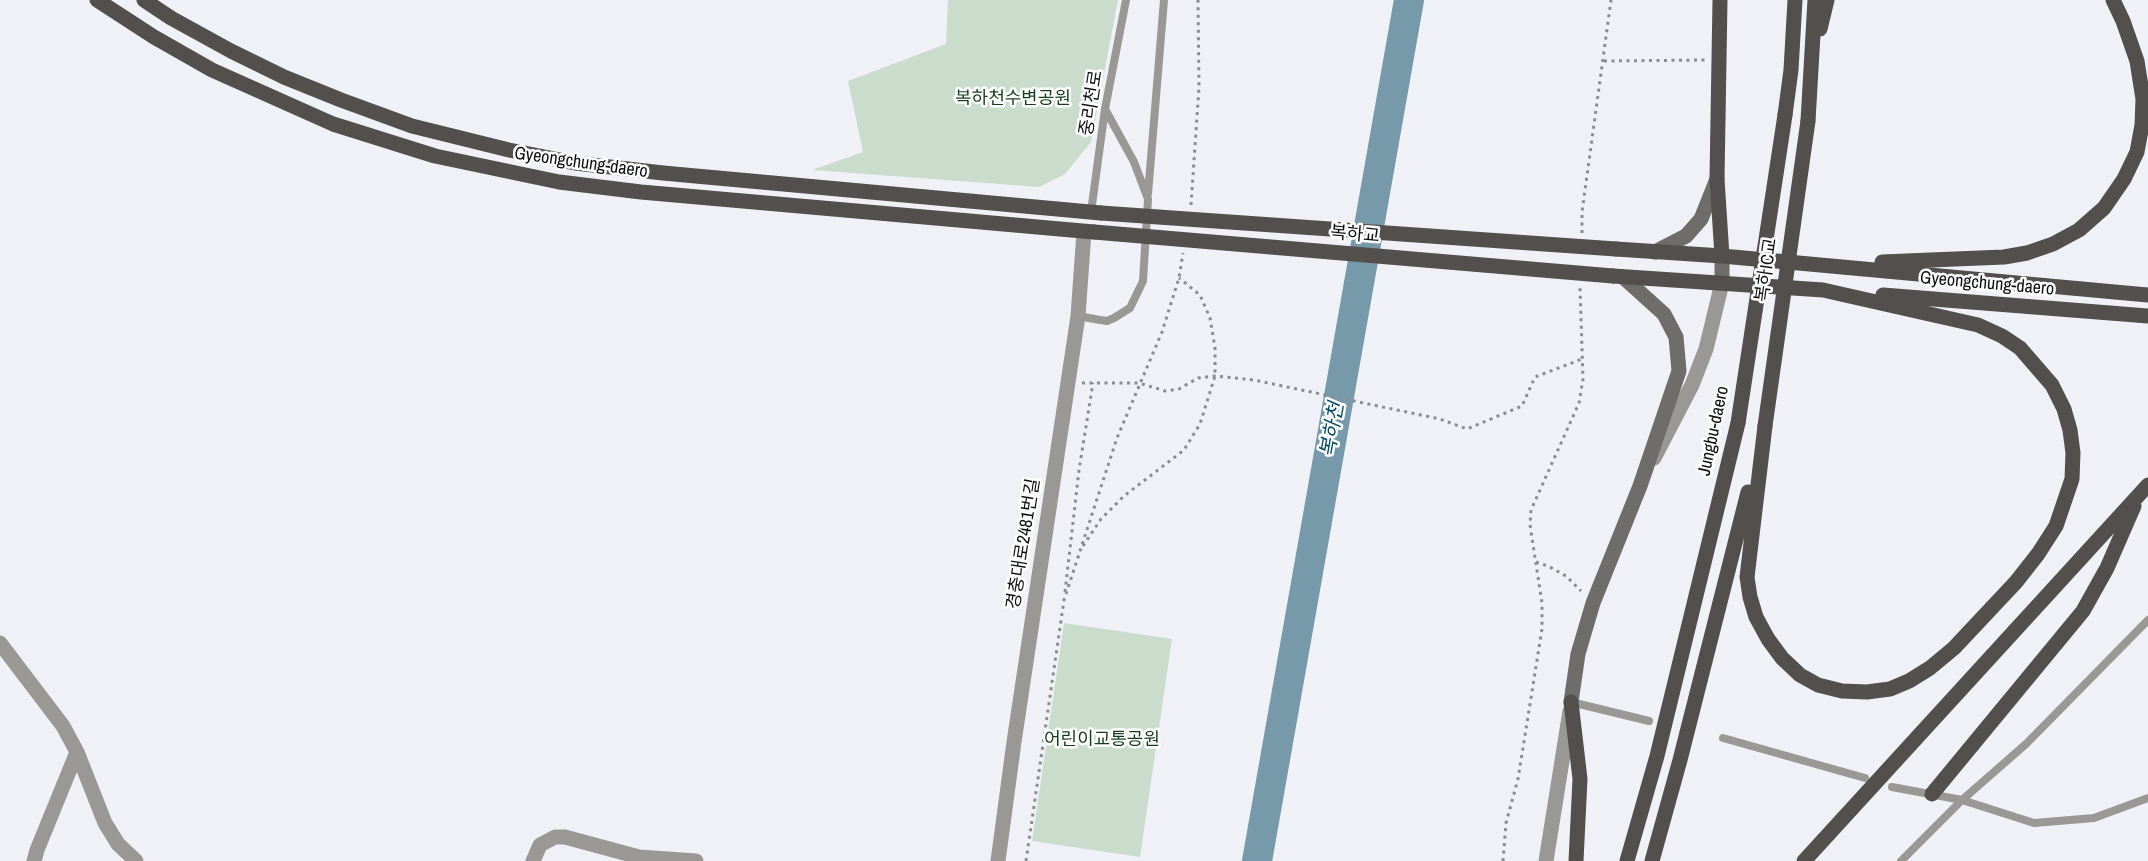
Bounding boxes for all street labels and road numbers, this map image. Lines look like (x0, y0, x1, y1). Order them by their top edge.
street label: 중리천로 (1076, 69, 1108, 137)
street label: Gyeongchung-daero (513, 143, 649, 183)
street label: 복하교 (1329, 222, 1381, 248)
street label: 복하IC교 (1752, 237, 1782, 303)
street label: Gyeongchung-daero (1919, 267, 2055, 301)
street label: Jungbu-daero (1694, 384, 1734, 478)
street label: 경충대로2481번길 (1003, 477, 1045, 611)

